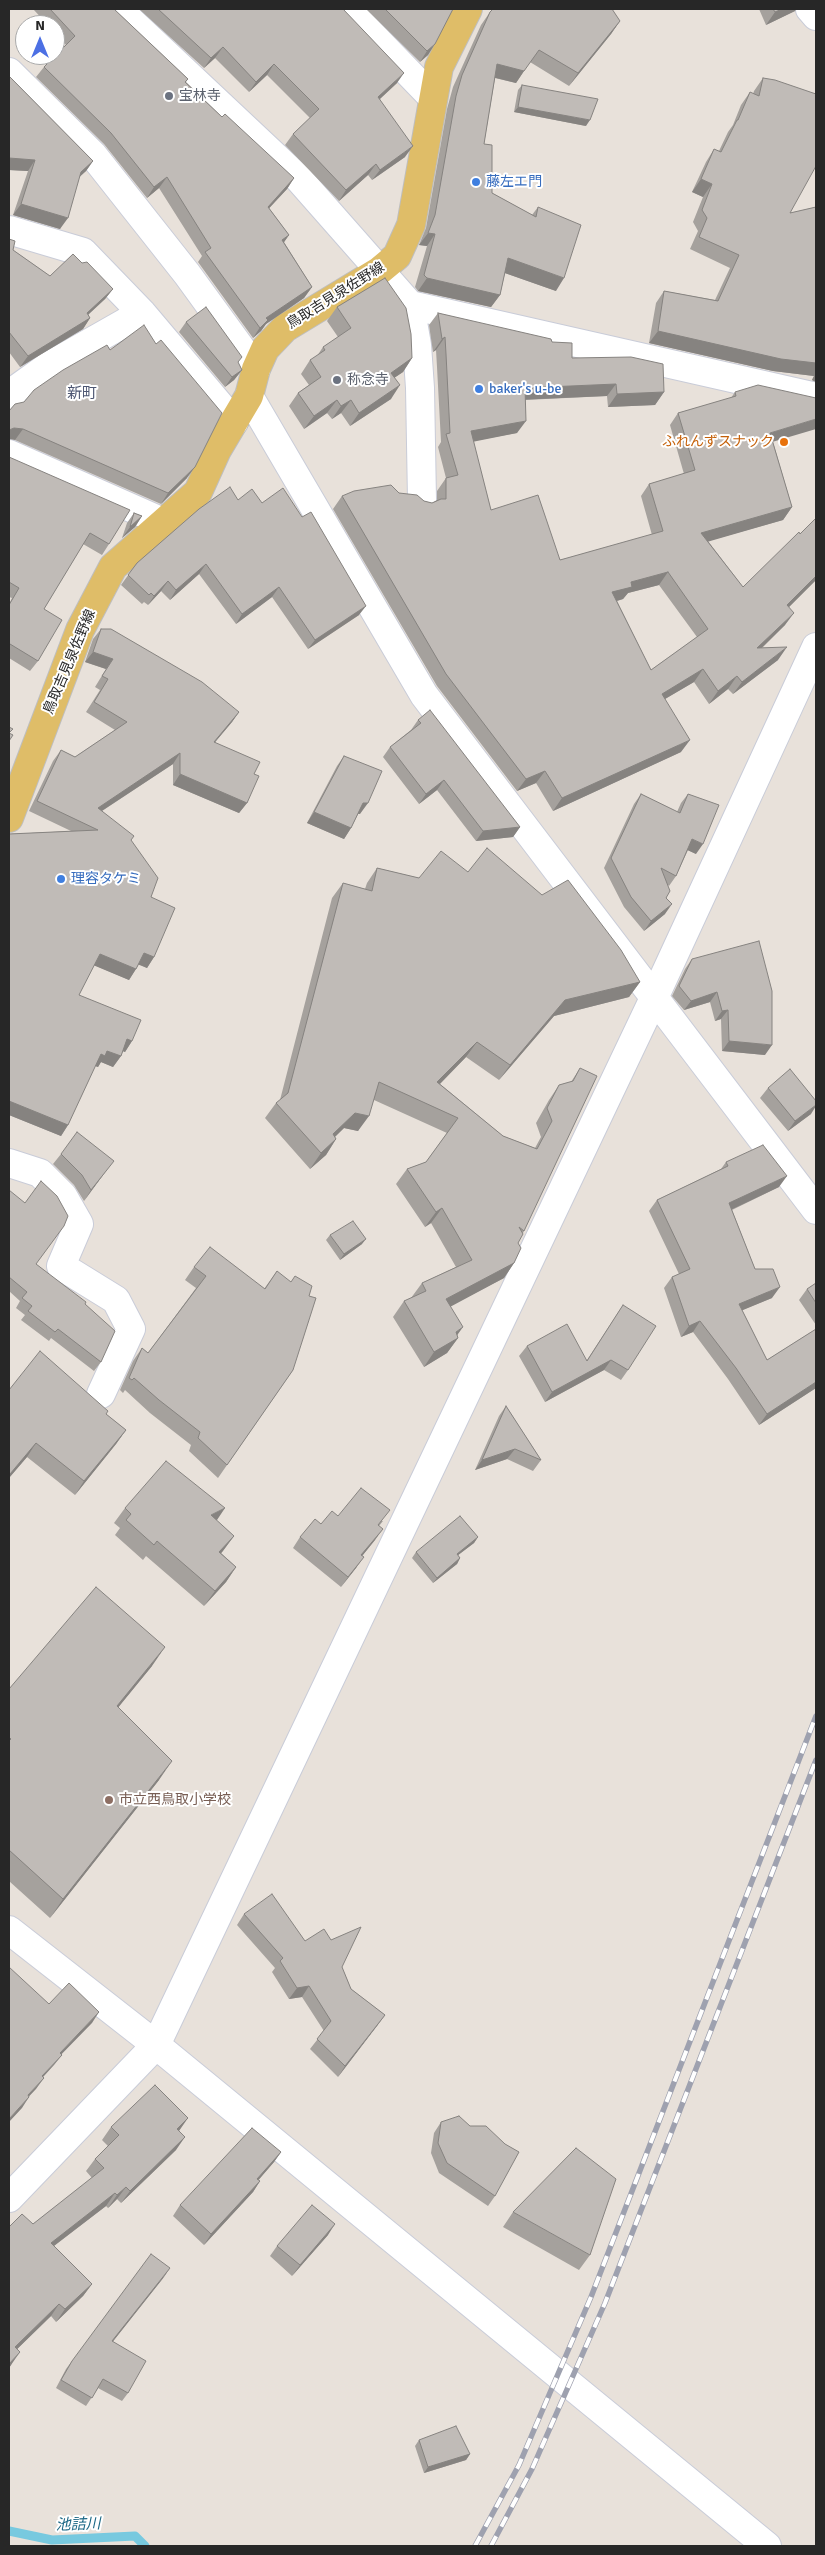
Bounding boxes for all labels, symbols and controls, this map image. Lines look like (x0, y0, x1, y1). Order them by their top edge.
north arrow (15, 15, 65, 65)
text: N (35, 17, 45, 34)
place label: 宝林寺 (179, 88, 221, 104)
marker: 宝林寺 (163, 90, 175, 102)
place label: 藤左エ門 (486, 174, 542, 190)
marker: 藤左エ門 (470, 176, 482, 188)
street label: 鳥取吉見泉佐野線 (284, 259, 388, 333)
place label: 称念寺 (347, 372, 389, 388)
marker: 称念寺 (331, 374, 343, 386)
place label: baker's u-be (489, 381, 561, 397)
marker: baker's u-be (473, 383, 485, 395)
district label: 新町 (67, 385, 97, 403)
place label: ふれんずスナック (662, 434, 774, 450)
marker: ふれんずスナック (778, 436, 790, 448)
street label: 鳥取吉見泉佐野線 (40, 607, 100, 717)
place label: 理容タケミ (71, 871, 141, 887)
marker: 理容タケミ (55, 873, 67, 885)
place label: 市立西鳥取小学校 (119, 1792, 231, 1808)
marker: 市立西鳥取小学校 (103, 1794, 115, 1806)
water label: 池詰川 (55, 2515, 101, 2535)

